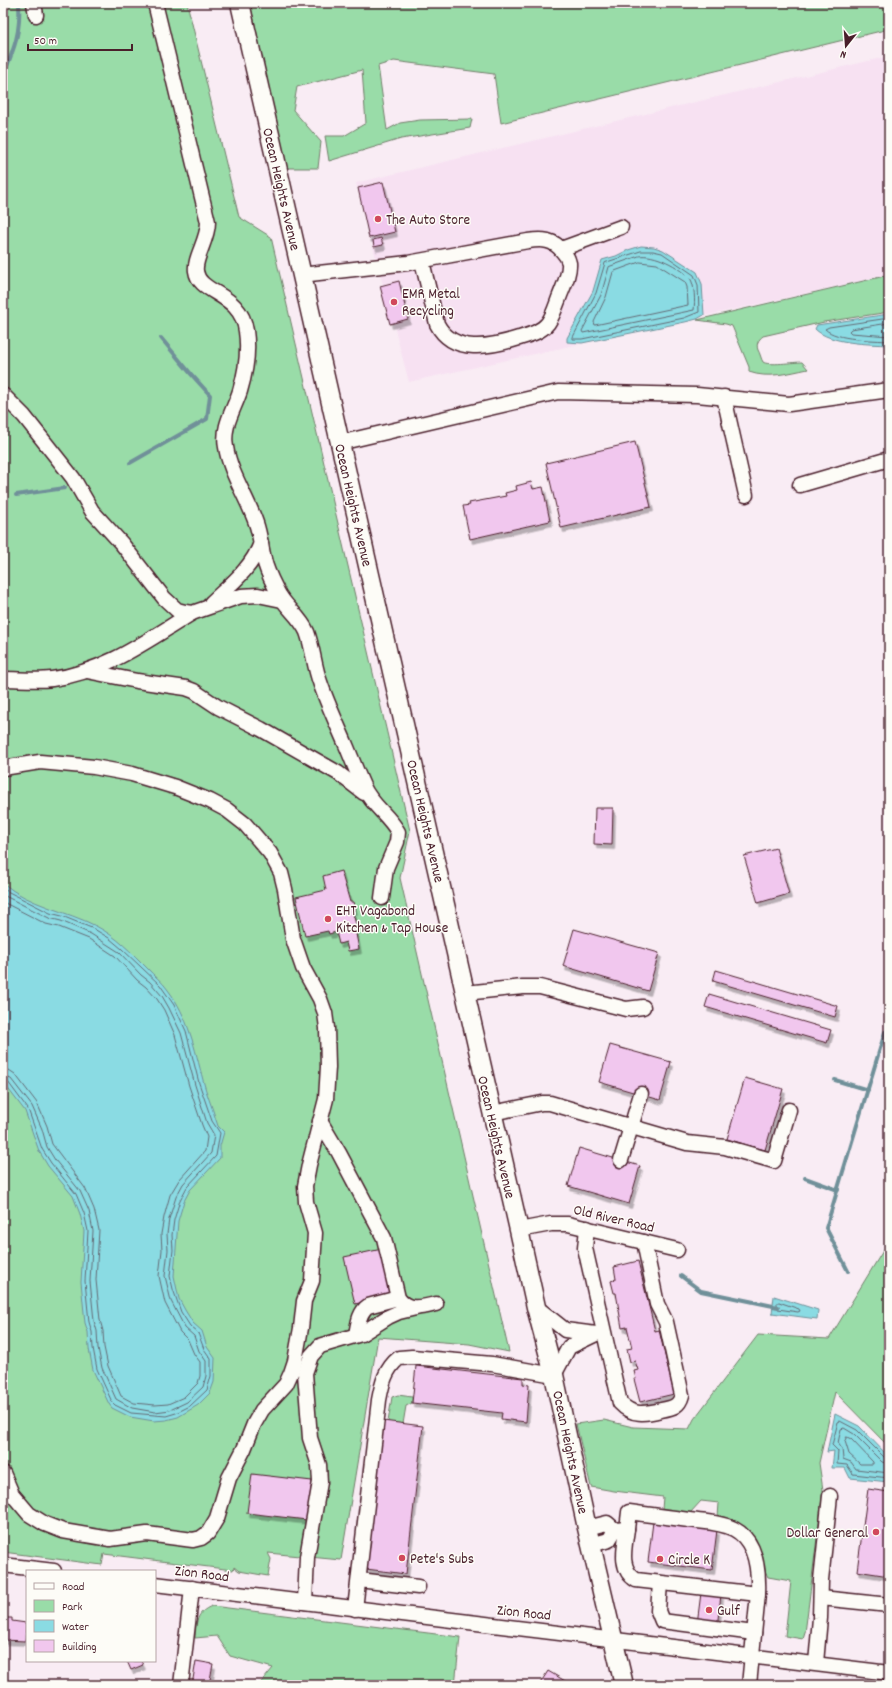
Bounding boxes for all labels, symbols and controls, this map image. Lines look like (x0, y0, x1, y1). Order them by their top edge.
scale bar (28, 26, 132, 52)
north arrow (826, 26, 866, 66)
text: 50 m (34, 33, 57, 50)
text: N (838, 45, 849, 62)
street label: Ocean Heights Avenue (255, 126, 305, 253)
place label: The Auto Store (386, 210, 471, 232)
marker: The Auto Store (373, 214, 383, 224)
place label: EMR Metal Recycling (402, 284, 460, 323)
marker: EMR Metal Recycling (389, 297, 399, 307)
street label: Ocean Heights Avenue (327, 442, 377, 569)
street label: Ocean Heights Avenue (399, 758, 449, 885)
place label: EHT Vagabond Kitchen & Tap House (336, 901, 449, 940)
marker: EHT Vagabond Kitchen & Tap House (323, 914, 333, 924)
street label: Ocean Heights Avenue (470, 1074, 520, 1201)
street label: Old River Road (571, 1200, 656, 1240)
street label: Ocean Heights Avenue (545, 1389, 593, 1516)
place label: Dollar General (787, 1523, 868, 1545)
marker: Dollar General (871, 1527, 881, 1537)
place label: Pete's Subs (410, 1549, 474, 1571)
place label: Circle K (668, 1550, 710, 1572)
marker: Pete's Subs (397, 1553, 407, 1563)
marker: Circle K (655, 1554, 665, 1564)
street label: Zion Road (173, 1561, 230, 1589)
legend (26, 1570, 156, 1662)
text: Road (62, 1579, 84, 1596)
text: Park (62, 1599, 83, 1616)
street label: Zion Road (496, 1600, 552, 1628)
place label: Gulf (717, 1601, 741, 1623)
marker: Gulf (704, 1605, 714, 1615)
text: Water (62, 1619, 89, 1636)
text: Building (62, 1639, 97, 1656)

